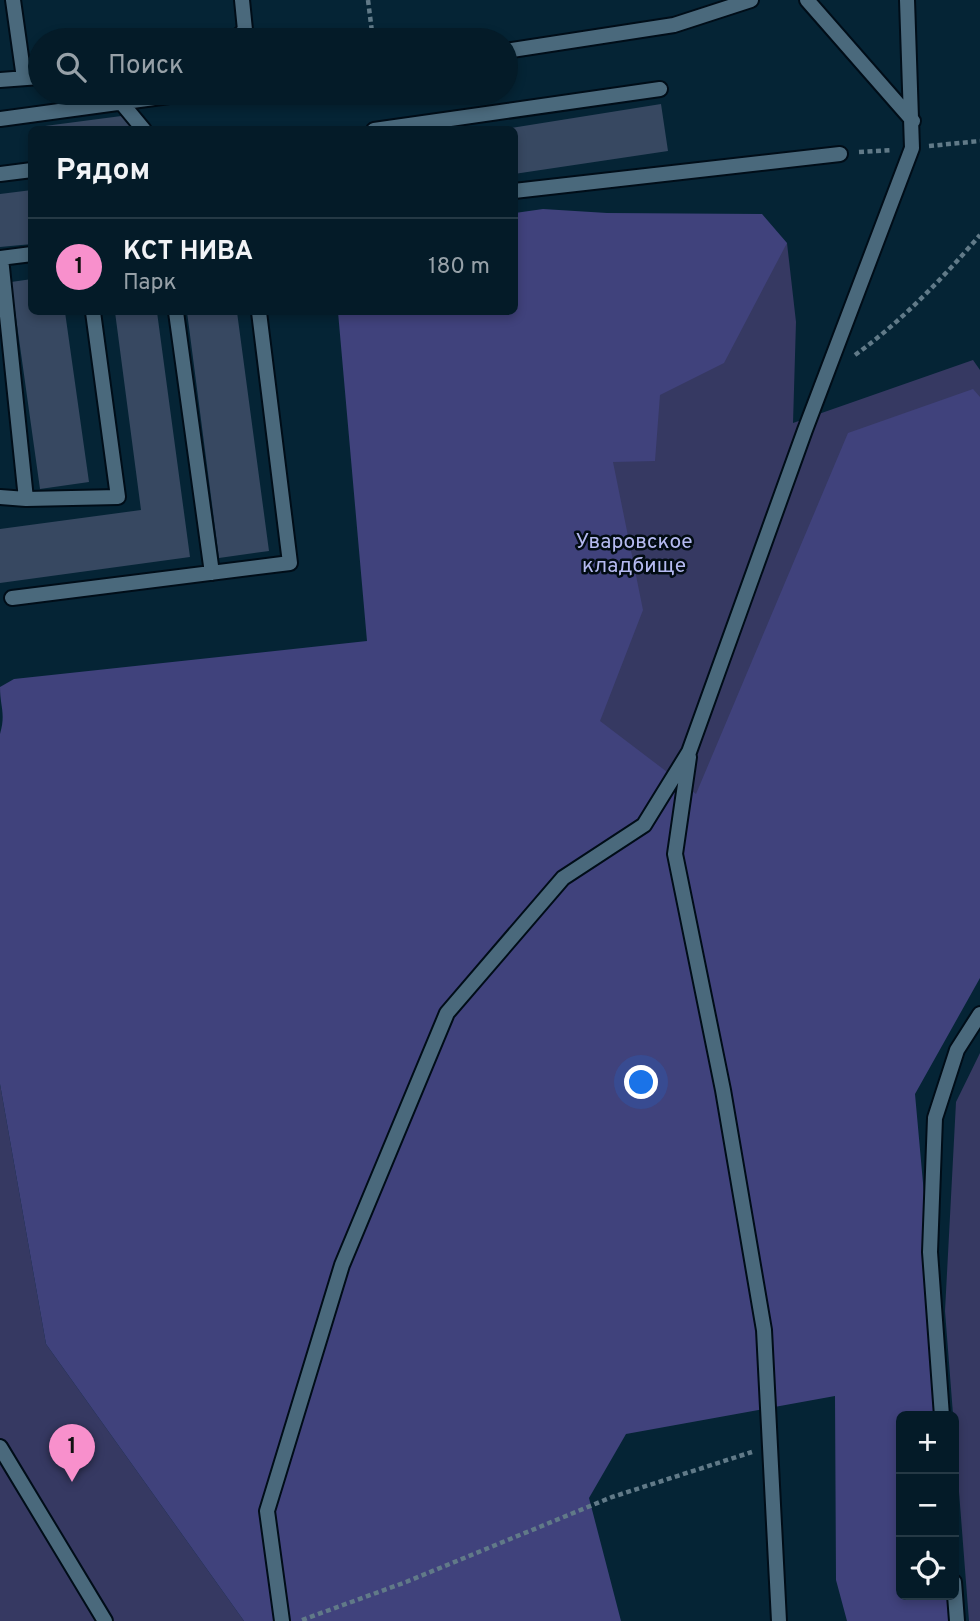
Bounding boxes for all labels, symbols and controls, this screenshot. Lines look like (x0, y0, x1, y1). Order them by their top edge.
search box (28, 28, 518, 105)
icon: search (52, 48, 90, 86)
text: Поиск (108, 50, 184, 83)
text: Рядом (56, 153, 150, 190)
text: КСТ НИВА (123, 236, 253, 269)
text: 1 (74, 253, 84, 282)
text: 180 m (428, 253, 490, 282)
text: Парк (123, 269, 177, 298)
park label: Уваровское кладбище (575, 529, 693, 580)
your location (624, 1065, 658, 1099)
map controls (896, 1411, 959, 1600)
button: + (896, 1411, 959, 1474)
pin: 1 (49, 1424, 95, 1482)
button: − (896, 1474, 959, 1537)
button: locate (896, 1537, 959, 1600)

